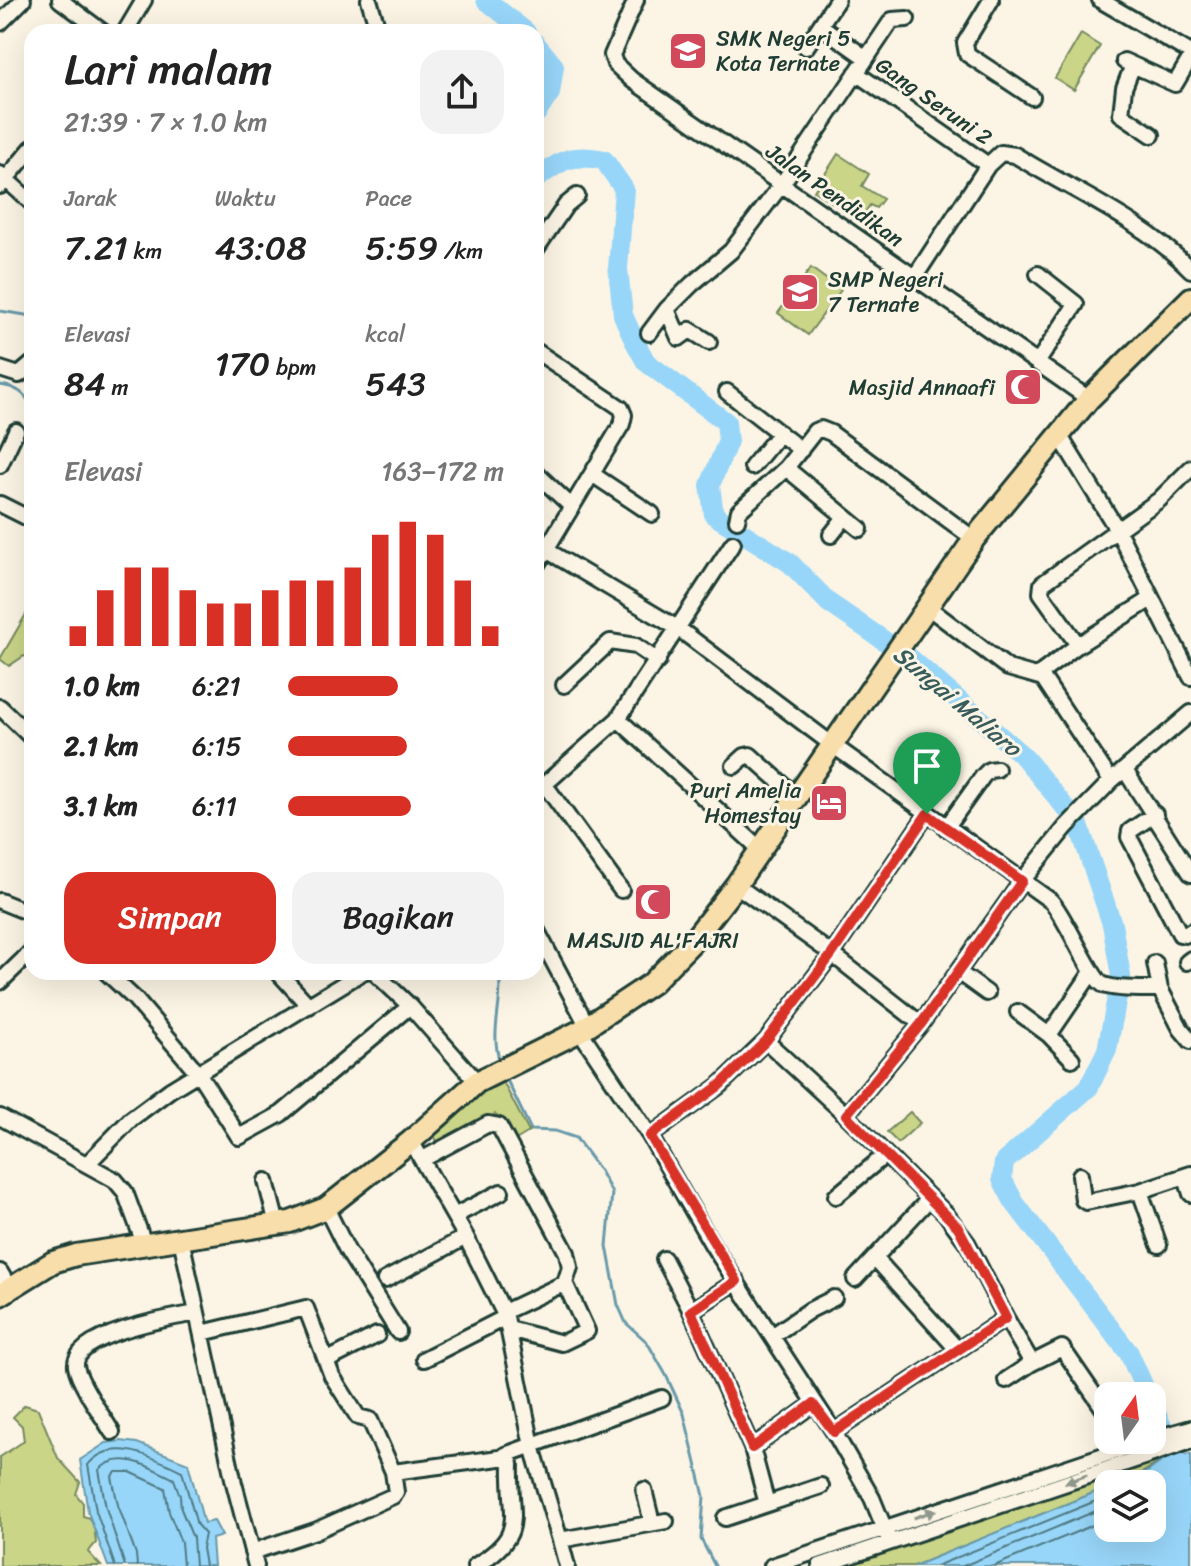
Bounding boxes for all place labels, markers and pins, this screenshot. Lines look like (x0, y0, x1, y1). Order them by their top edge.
place label: SMK Negeri 5 Kota Ternate (716, 19, 851, 83)
school or university icon: SMK Negeri 5 Kota Ternate (667, 30, 709, 72)
place label: SMP Negeri 7 Ternate (828, 260, 944, 324)
school or university icon: SMP Negeri 7 Ternate (779, 271, 821, 313)
mosque icon: Masjid Annaafi (1002, 366, 1044, 408)
place label: Masjid Annaafi (849, 368, 996, 407)
pin (893, 732, 961, 814)
place label: Puri Amelia Homestay (690, 771, 802, 835)
hotel icon: Puri Amelia Homestay (808, 782, 850, 824)
mosque icon: MASJID AL'FAJRI (632, 881, 674, 923)
place label: MASJID AL'FAJRI (567, 921, 739, 960)

